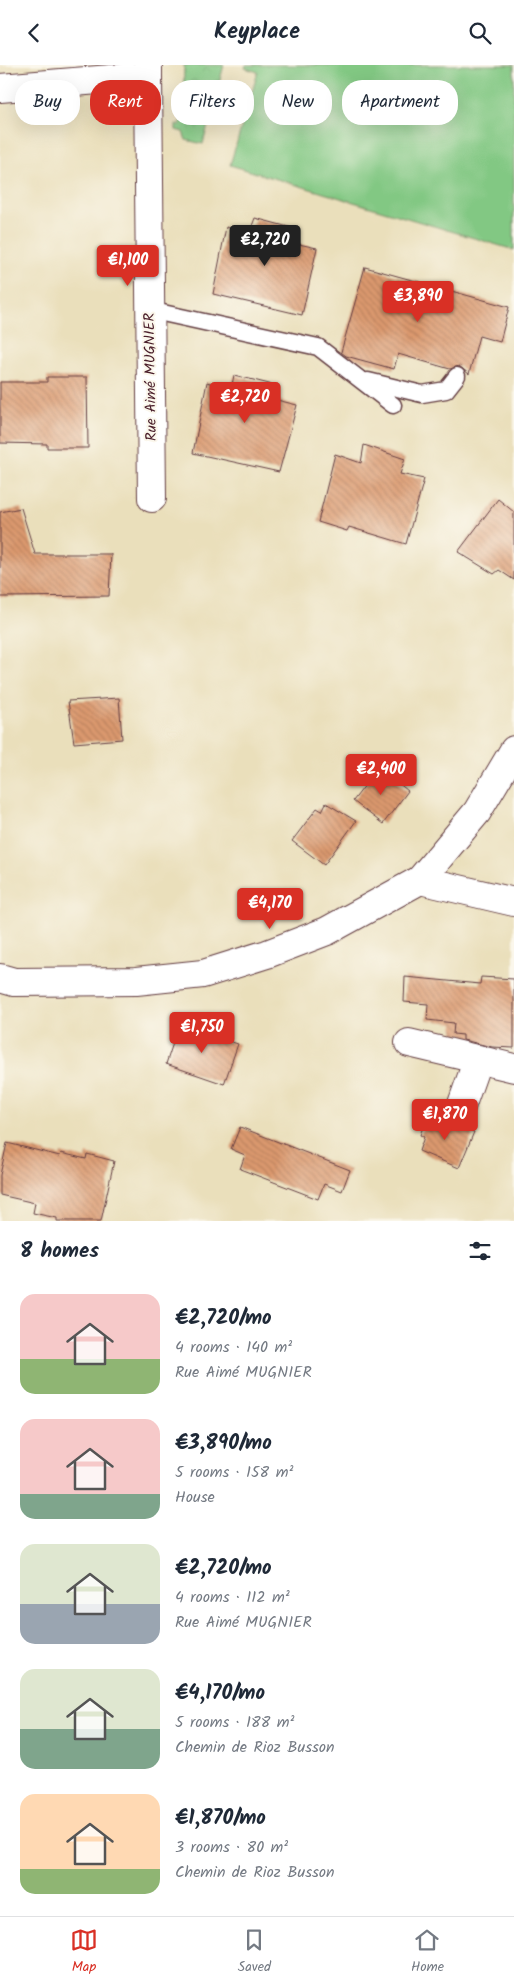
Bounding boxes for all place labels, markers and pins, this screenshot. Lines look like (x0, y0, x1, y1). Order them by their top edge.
pin: €2,720 (224, 225, 306, 267)
pin: €1,100 (87, 245, 169, 287)
pin: €3,890 (377, 281, 459, 323)
pin: €2,720 (204, 381, 286, 424)
pin: €2,400 (340, 753, 422, 796)
pin: €4,170 (229, 887, 311, 930)
pin: €1,750 (161, 1011, 243, 1054)
pin: €1,870 (404, 1099, 486, 1141)

